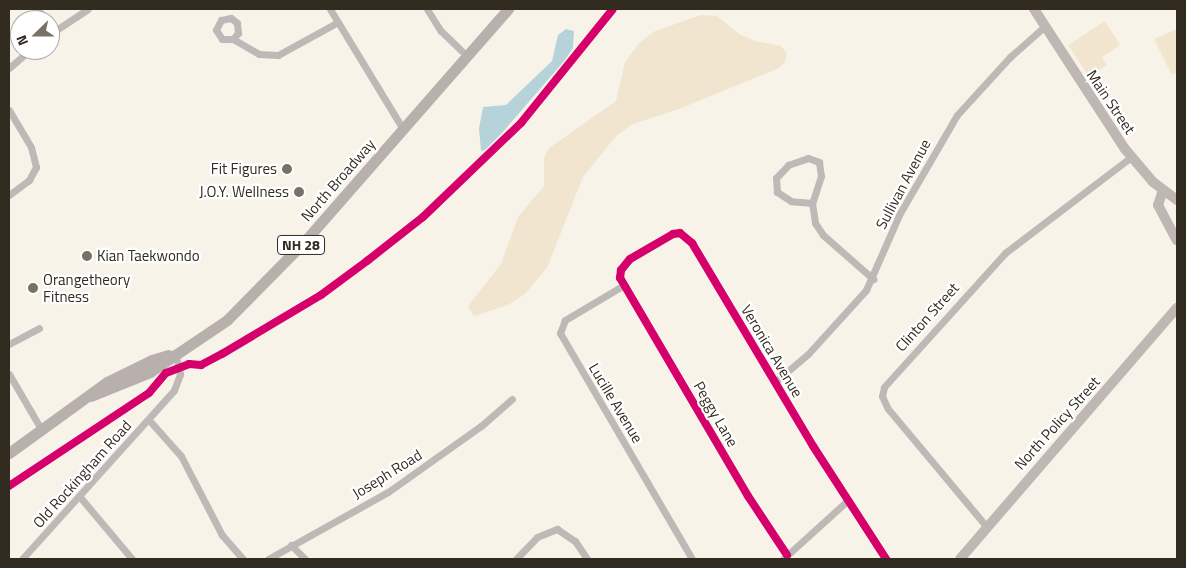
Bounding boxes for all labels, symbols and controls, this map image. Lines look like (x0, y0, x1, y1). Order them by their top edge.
north arrow (10, 10, 60, 60)
text: N (10, 32, 33, 49)
street label: Main Street (1083, 67, 1139, 137)
street label: North Broadway (297, 135, 379, 225)
street label: Sullivan Avenue (872, 136, 934, 232)
place label: Fit Figures (211, 160, 277, 178)
marker: Fit Figures (281, 163, 293, 175)
place label: J.O.Y. Wellness (199, 183, 289, 201)
marker: J.O.Y. Wellness (293, 186, 305, 198)
road number: NH 28 (276, 234, 326, 256)
place label: Kian Taekwondo (97, 247, 200, 265)
marker: Kian Taekwondo (81, 250, 93, 262)
place label: Orangetheory Fitness (43, 270, 130, 305)
street label: Clinton Street (891, 279, 963, 355)
marker: Orangetheory Fitness (27, 282, 39, 294)
street label: Veronica Avenue (737, 302, 807, 400)
street label: Lucille Avenue (585, 360, 647, 446)
street label: North Policy Street (1010, 373, 1104, 473)
street label: Peggy Lane (690, 378, 742, 450)
street label: Old Rockingham Road (29, 417, 135, 531)
street label: Joseph Road (349, 446, 425, 502)

